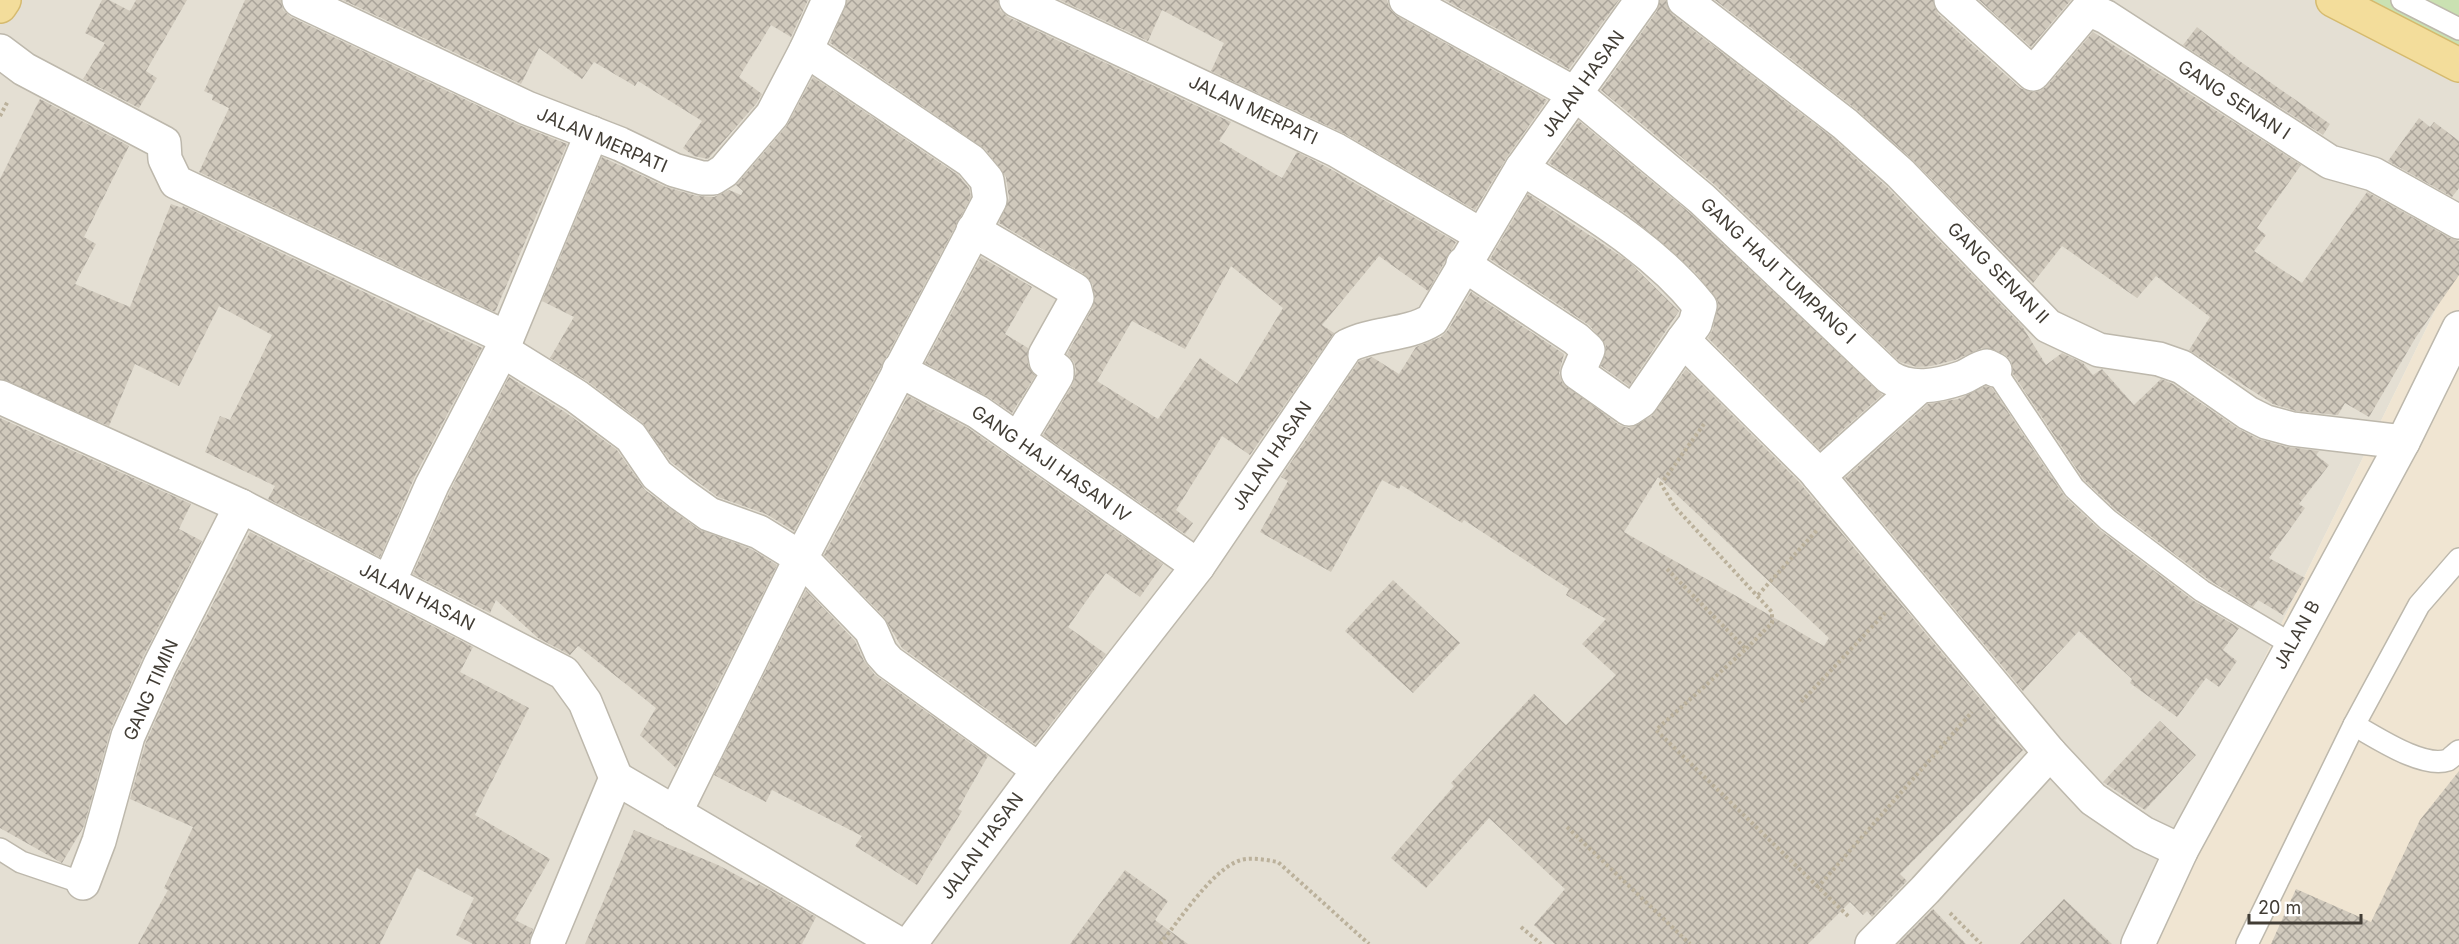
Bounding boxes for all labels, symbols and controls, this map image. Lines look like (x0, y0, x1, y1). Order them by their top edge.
street label: JALAN HASAN (1537, 26, 1628, 141)
street label: GANG SENAN I (2174, 56, 2294, 144)
street label: JALAN MERPATI (1185, 71, 1321, 149)
street label: JALAN MERPATI (534, 103, 671, 177)
street label: GANG HAJI TUMPANG I (1697, 193, 1860, 348)
street label: GANG SENAN II (1944, 218, 2053, 327)
street label: JALAN HASAN (1227, 397, 1316, 514)
street label: GANG HAJI HASAN IV (968, 401, 1135, 526)
street label: JALAN HASAN (356, 558, 479, 635)
street label: JALAN B (2269, 597, 2324, 673)
street label: GANG TIMIN (119, 636, 182, 744)
street label: JALAN HASAN (936, 788, 1027, 903)
scale bar (2249, 887, 2362, 925)
text: 20 m (2258, 897, 2301, 918)

